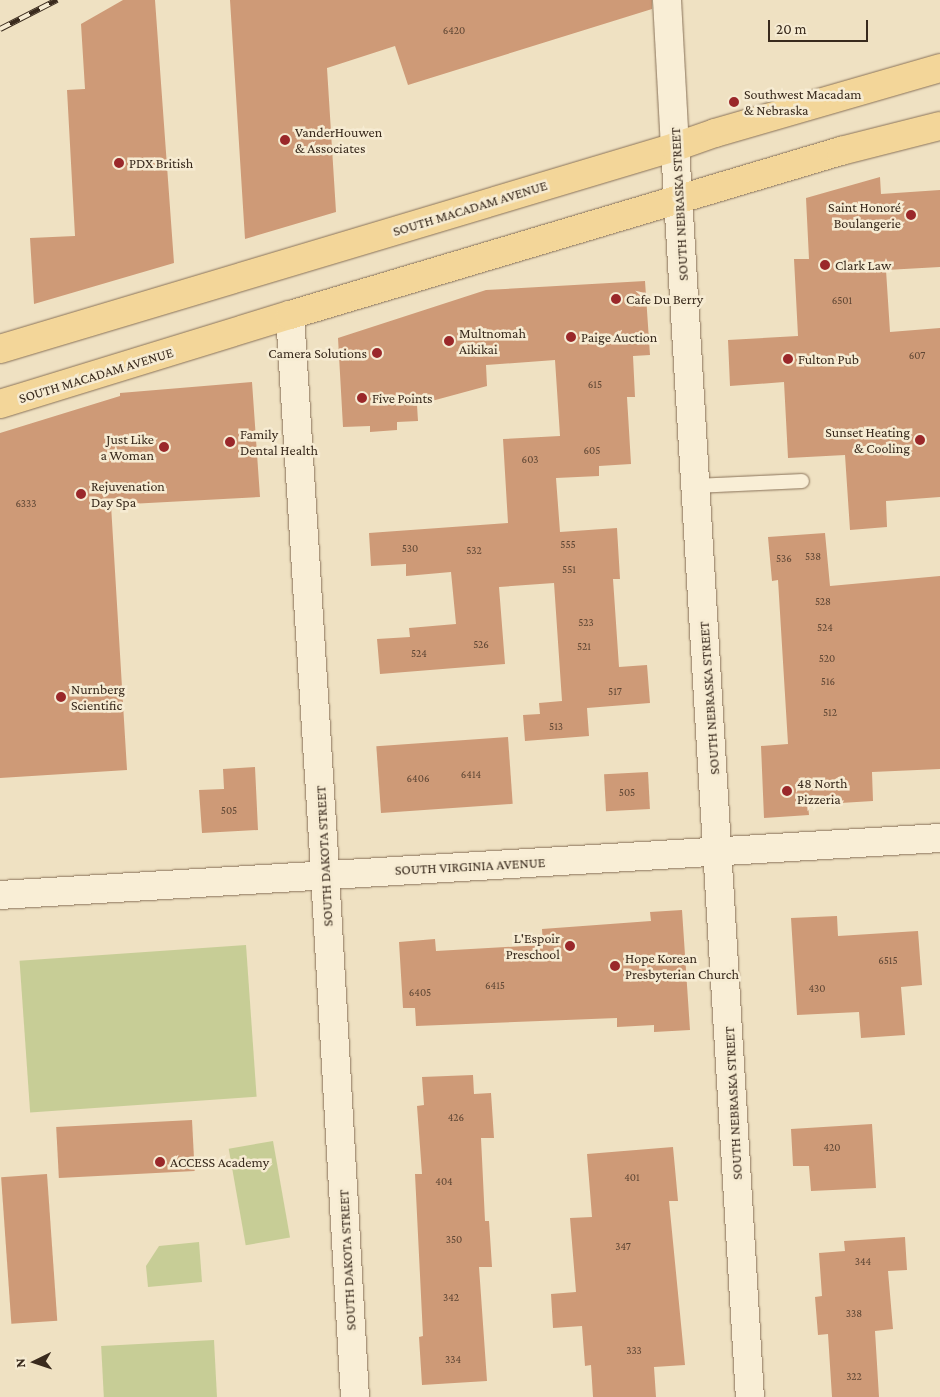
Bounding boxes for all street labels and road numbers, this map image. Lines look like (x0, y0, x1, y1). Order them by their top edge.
street label: SOUTH NEBRASKA STREET (667, 127, 691, 281)
street label: SOUTH MACADAM AVENUE (391, 176, 549, 240)
street label: SOUTH MACADAM AVENUE (17, 343, 175, 407)
street label: SOUTH NEBRASKA STREET (695, 621, 723, 775)
street label: SOUTH DAKOTA STREET (312, 785, 336, 927)
street label: SOUTH VIRGINIA AVENUE (394, 854, 546, 878)
street label: SOUTH NEBRASKA STREET (721, 1026, 745, 1180)
street label: SOUTH DAKOTA STREET (335, 1189, 359, 1331)

